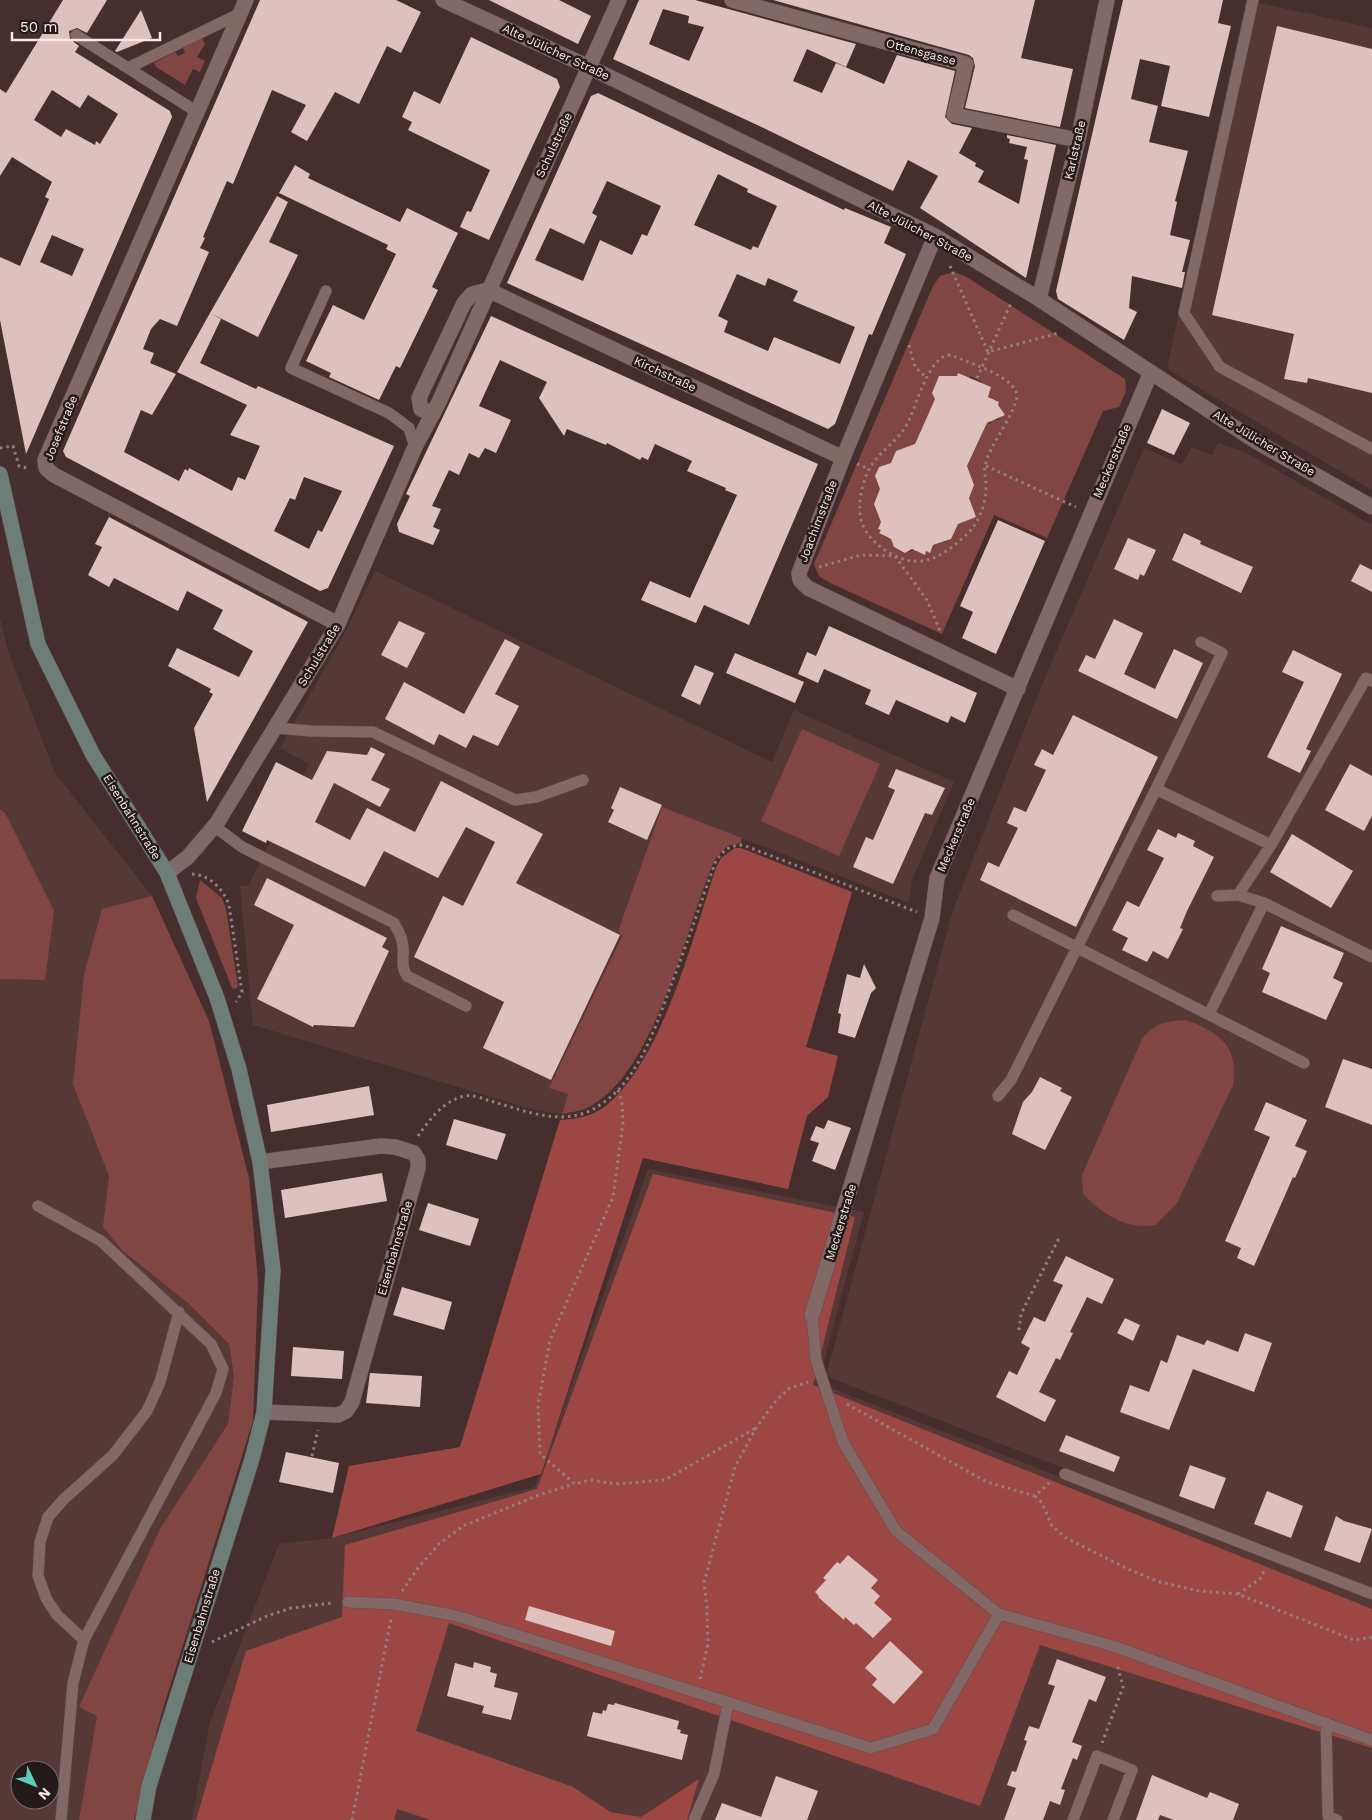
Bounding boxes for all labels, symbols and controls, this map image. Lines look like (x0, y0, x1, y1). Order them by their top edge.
scale bar (12, 10, 160, 42)
text: 50 m (20, 18, 57, 36)
street label: Alte Jülicher Straße (500, 21, 612, 83)
street label: Ottensgasse (885, 36, 958, 68)
street label: Schulstraße (533, 110, 575, 180)
street label: Karlstraße (1061, 119, 1089, 181)
street label: Alte Jülicher Straße (865, 197, 975, 265)
street label: Kirchstraße (632, 353, 698, 395)
street label: Josefstraße (42, 393, 80, 463)
street label: Alte Jülicher Straße (1210, 407, 1318, 479)
street label: Meckerstraße (1090, 422, 1134, 500)
street label: Joachimstraße (796, 478, 840, 564)
street label: Schulstraße (295, 621, 343, 689)
street label: Eisenbahnstraße (100, 772, 164, 862)
street label: Meckerstraße (934, 796, 978, 874)
street label: Meckerstraße (823, 1182, 859, 1262)
street label: Eisenbahnstraße (375, 1199, 415, 1297)
street label: Eisenbahnstraße (181, 1567, 223, 1665)
north arrow (10, 1760, 60, 1810)
text: N (35, 1785, 54, 1803)

